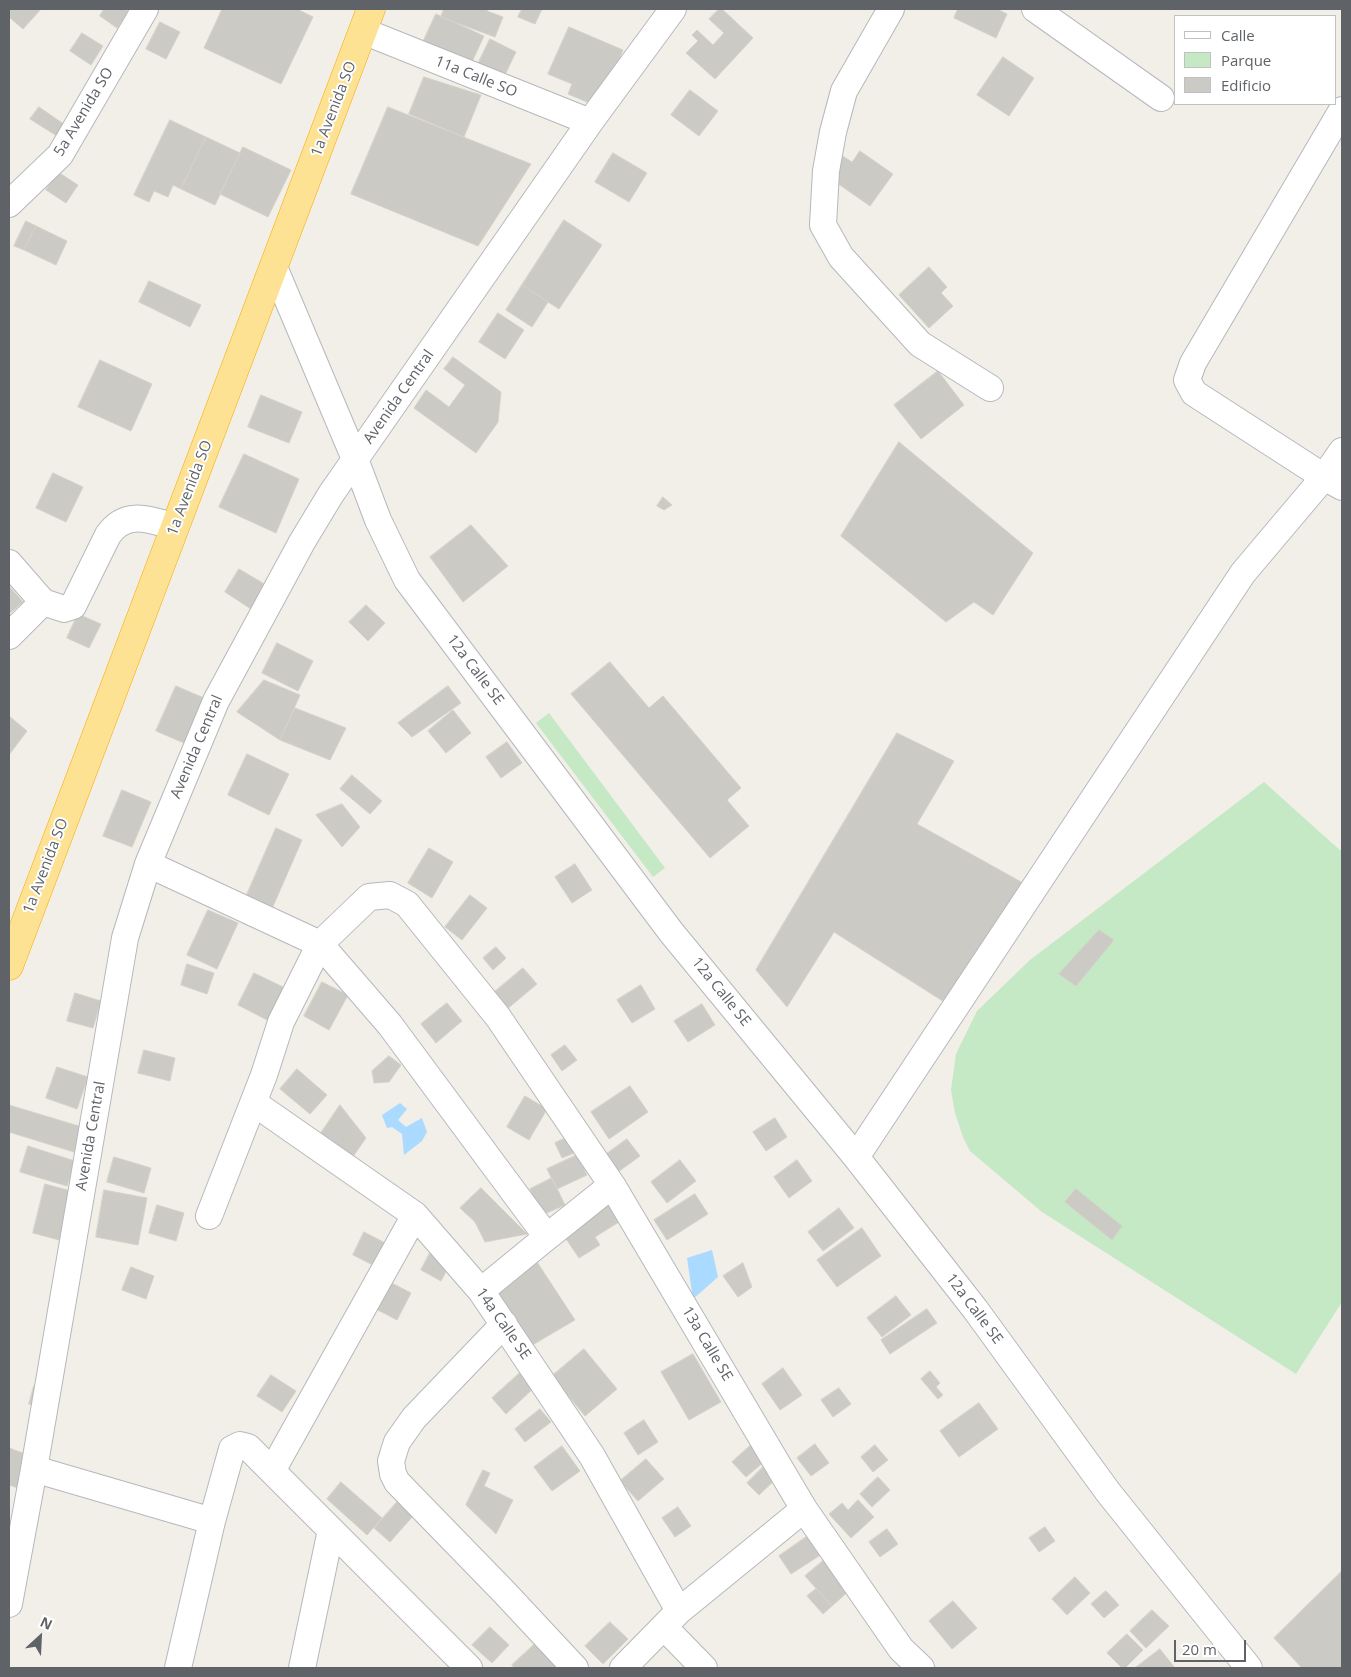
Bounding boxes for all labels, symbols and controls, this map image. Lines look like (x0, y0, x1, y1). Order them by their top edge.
legend (1174, 15, 1336, 105)
text: Calle (1221, 25, 1255, 45)
text: Parque (1221, 50, 1271, 70)
street label: 11a Calle SO (432, 52, 520, 102)
street label: 1a Avenida SO (308, 59, 360, 159)
street label: 5a Avenida SO (50, 64, 118, 160)
text: Edificio (1221, 75, 1271, 95)
street label: Avenida Central (360, 347, 438, 447)
street label: 1a Avenida SO (164, 438, 216, 538)
street label: 12a Calle SE (443, 631, 507, 709)
street label: Avenida Central (167, 693, 227, 801)
street label: 1a Avenida SO (20, 816, 72, 916)
street label: 12a Calle SE (688, 954, 754, 1030)
street label: Avenida Central (73, 1080, 109, 1192)
street label: 12a Calle SE (942, 1270, 1006, 1348)
street label: 14a Calle SE (472, 1285, 534, 1363)
street label: 13a Calle SE (678, 1304, 736, 1384)
north arrow (15, 1612, 65, 1662)
text: N (37, 1612, 56, 1634)
scale bar (1176, 1630, 1248, 1662)
text: 20 m (1182, 1639, 1217, 1659)

